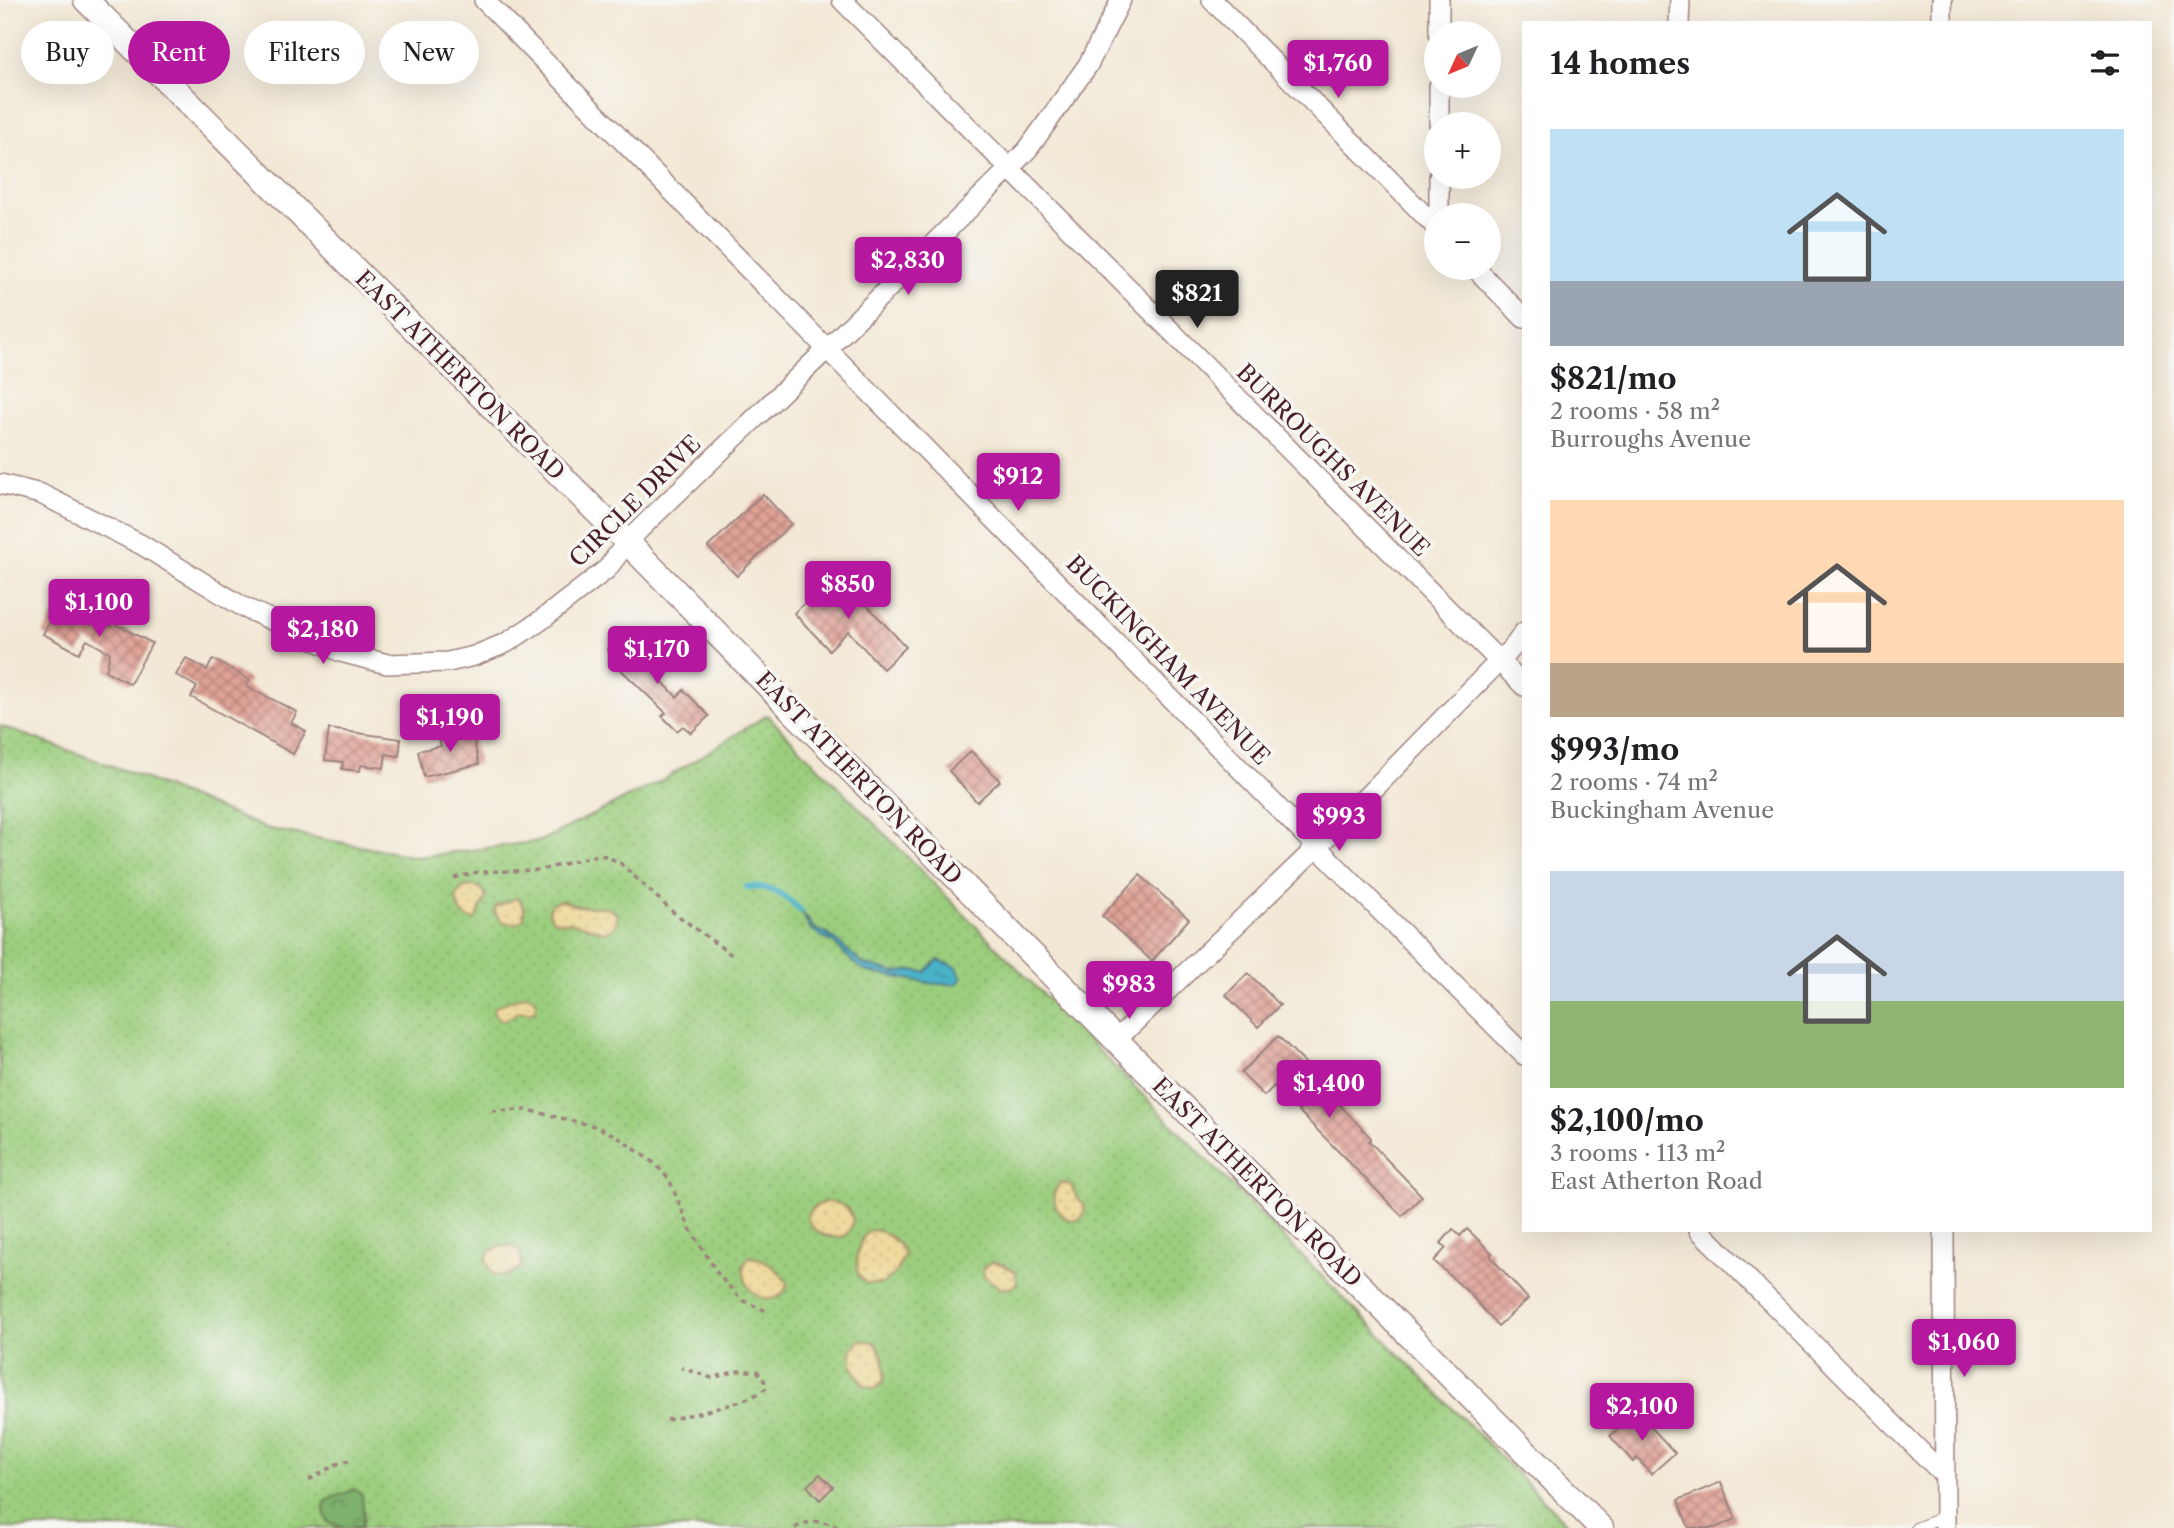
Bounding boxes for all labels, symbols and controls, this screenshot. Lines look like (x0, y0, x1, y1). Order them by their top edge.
chip: Buy (21, 21, 114, 84)
chip: Rent (128, 21, 230, 84)
chip: Filters (244, 21, 365, 84)
chip: New (379, 21, 479, 84)
north arrow (1424, 21, 1502, 98)
map controls (1424, 21, 1501, 280)
pin: $1,760 (1281, 41, 1395, 100)
icon: filters (2086, 44, 2124, 82)
text: 14 homes (1550, 45, 1690, 82)
text: $1,760 (1303, 49, 1373, 77)
button: + (1424, 112, 1501, 189)
icon: home (1774, 174, 1900, 300)
button: − (1424, 203, 1501, 280)
pin: $2,830 (851, 238, 965, 297)
text: $2,830 (871, 246, 945, 274)
street label: EAST ATHERTON ROAD (349, 264, 571, 486)
pin: $821 (1156, 270, 1238, 330)
text: $821 (1172, 279, 1222, 307)
street label: BURROUGHS AVENUE (1231, 358, 1435, 562)
text: $821/mo (1550, 360, 1677, 397)
text: 2 rooms · 58 m² (1550, 397, 1720, 425)
text: Burroughs Avenue (1550, 425, 1751, 453)
street label: CIRCLE DRIVE (564, 430, 706, 572)
pin: $912 (977, 454, 1059, 513)
text: $912 (993, 462, 1043, 490)
icon: home (1774, 545, 1900, 671)
street label: BUCKINGHAM AVENUE (1061, 549, 1275, 771)
pin: $850 (807, 562, 889, 621)
text: $850 (821, 570, 875, 598)
pin: $1,100 (42, 580, 156, 639)
text: $1,100 (65, 588, 133, 616)
pin: $2,180 (266, 606, 380, 666)
text: $2,180 (287, 615, 359, 643)
pin: $1,170 (600, 626, 714, 686)
text: $1,170 (624, 635, 690, 663)
street label: EAST ATHERTON ROAD (750, 666, 968, 890)
pin: $1,190 (393, 694, 507, 754)
text: $1,190 (416, 703, 484, 731)
text: $993/mo (1550, 731, 1679, 768)
text: 2 rooms · 74 m² (1550, 768, 1718, 796)
pin: $993 (1298, 794, 1380, 853)
text: Buckingham Avenue (1550, 796, 1774, 824)
text: $993 (1312, 802, 1366, 830)
icon: home (1774, 916, 1900, 1042)
pin: $983 (1088, 962, 1170, 1021)
text: $983 (1102, 970, 1156, 998)
pin: $1,400 (1272, 1060, 1386, 1120)
text: $1,400 (1293, 1069, 1365, 1097)
street label: EAST ATHERTON ROAD (1146, 1071, 1368, 1293)
text: $2,100/mo (1550, 1102, 1704, 1139)
text: 3 rooms · 113 m² (1550, 1139, 1726, 1167)
text: East Atherton Road (1550, 1167, 1763, 1195)
pin: $1,060 (1907, 1320, 2021, 1379)
text: $1,060 (1928, 1328, 2000, 1356)
pin: $2,100 (1585, 1384, 1699, 1443)
text: $2,100 (1606, 1392, 1678, 1420)

